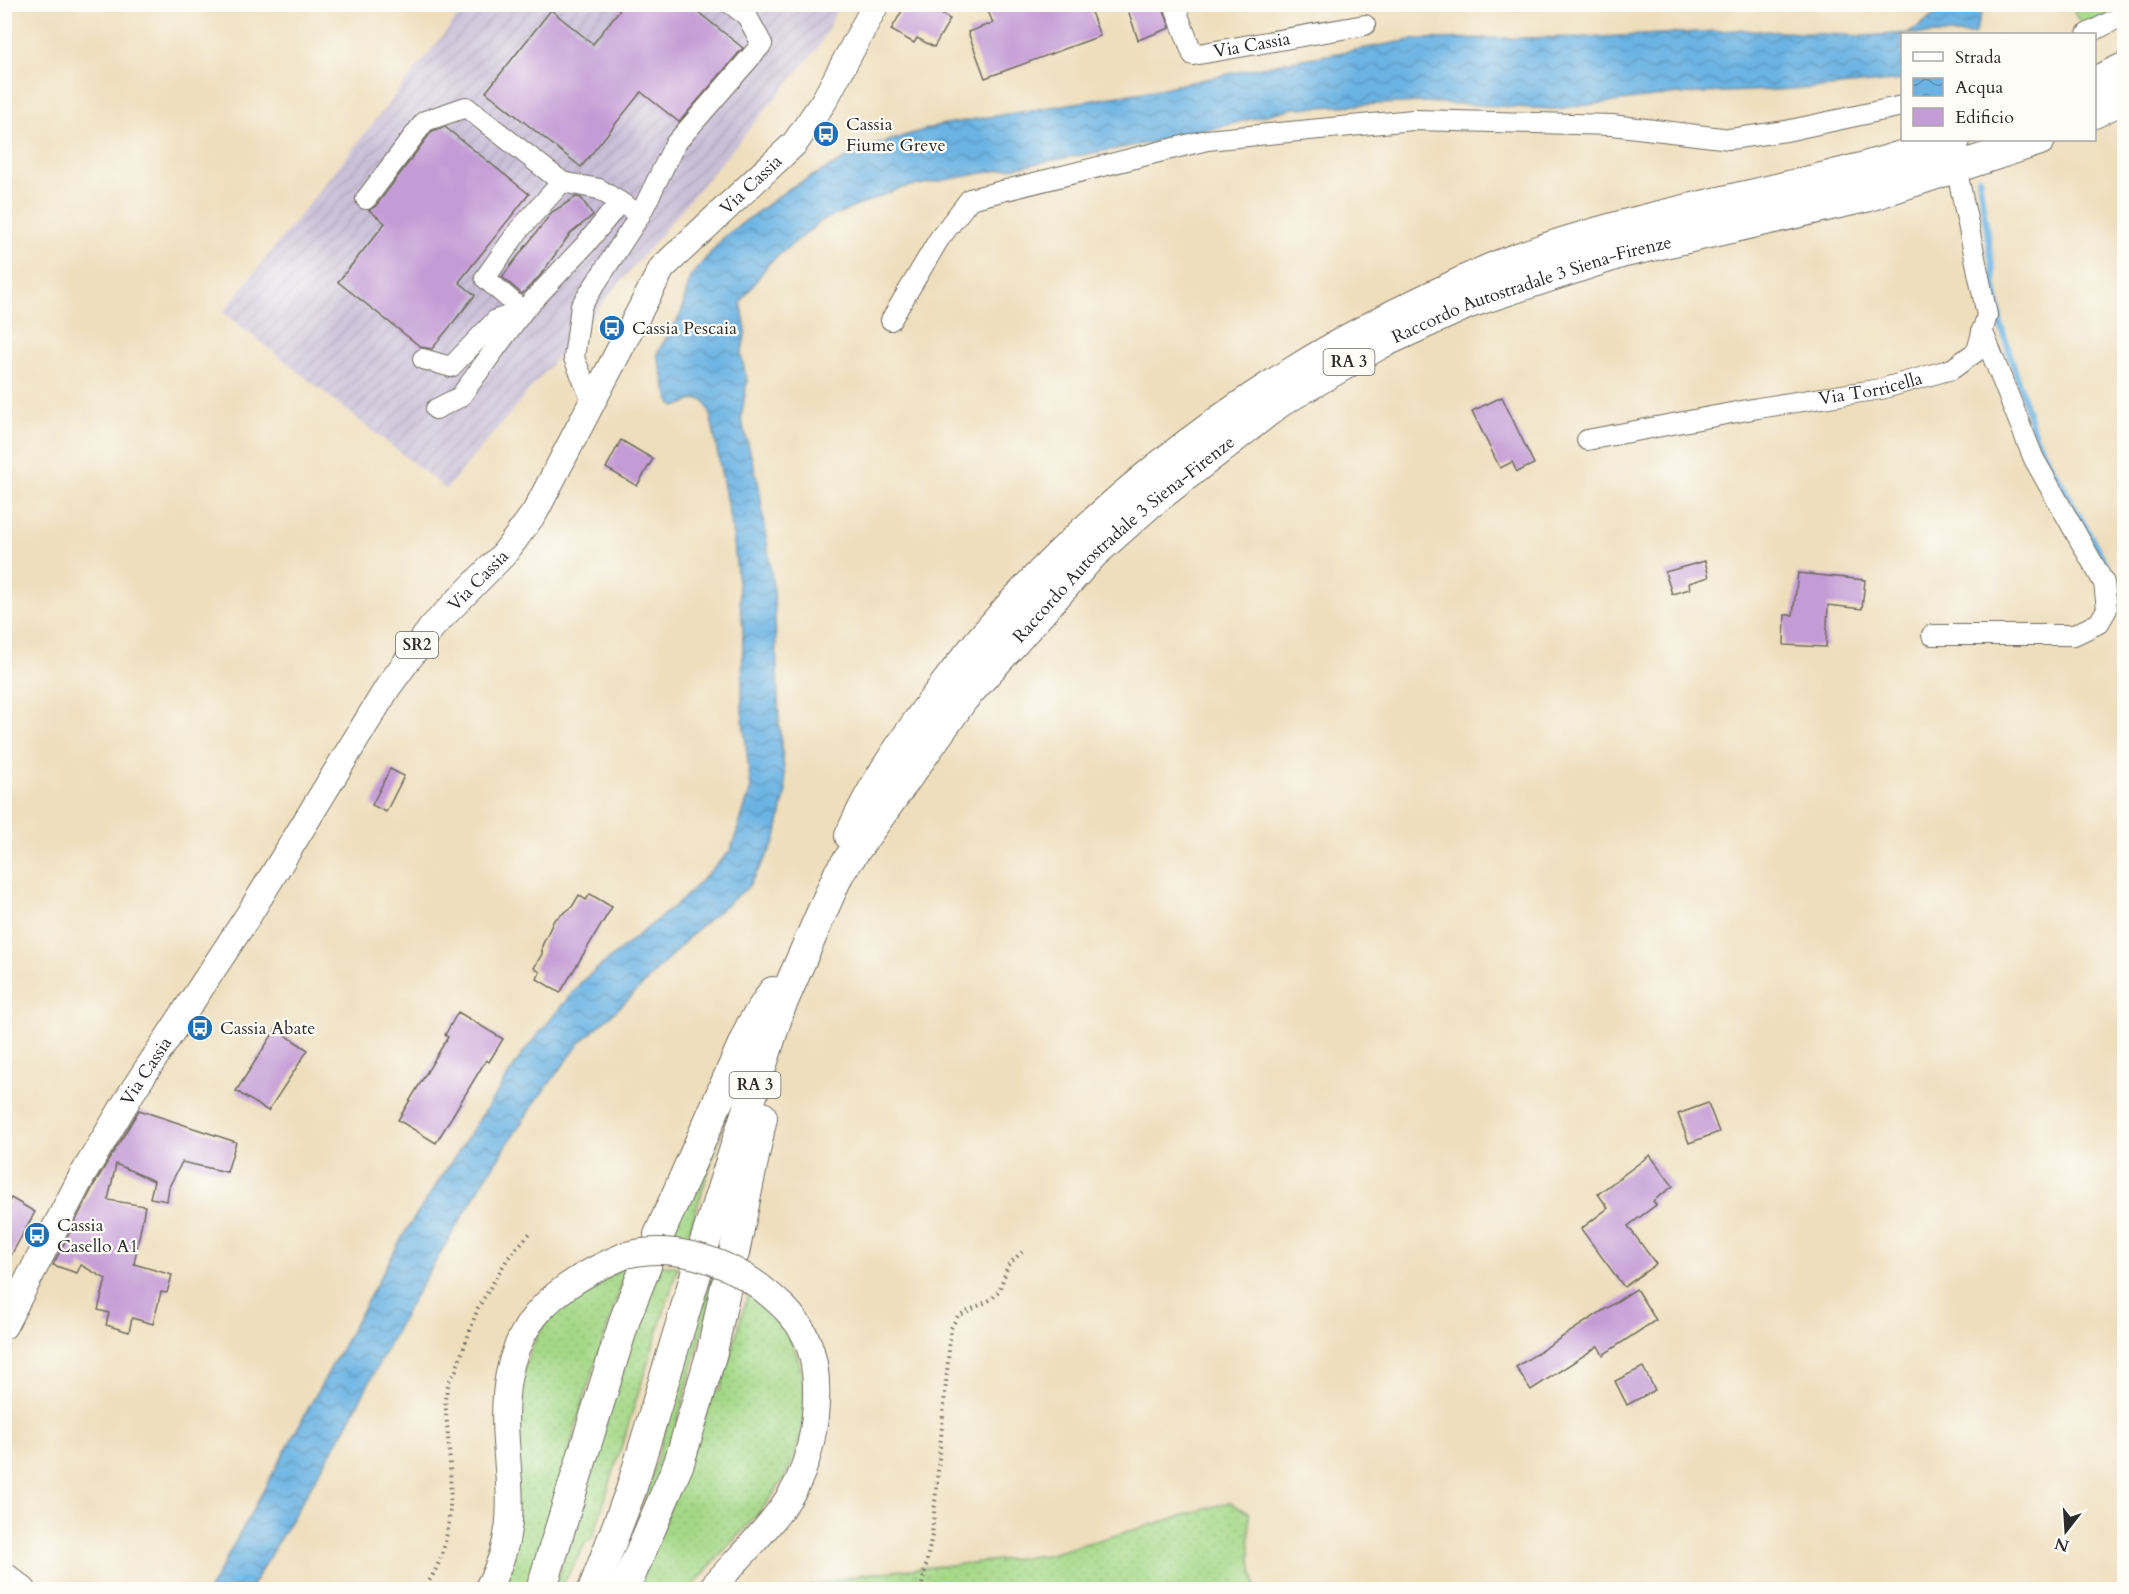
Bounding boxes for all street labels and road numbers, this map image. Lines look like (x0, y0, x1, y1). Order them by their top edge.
street label: Via Cassia (1211, 26, 1292, 64)
street label: Via Cassia (714, 149, 788, 220)
street label: Raccordo Autostradale 3 Siena-Firenze (1388, 229, 1674, 349)
road number: RA 3 (1324, 349, 1374, 375)
street label: Via Torricella (1817, 365, 1925, 411)
street label: Raccordo Autostradale 3 Siena-Firenze (1007, 430, 1240, 648)
street label: Via Cassia (442, 544, 514, 617)
road number: SR2 (396, 632, 438, 658)
street label: Via Cassia (114, 1032, 178, 1110)
road number: RA 3 (730, 1072, 780, 1098)

